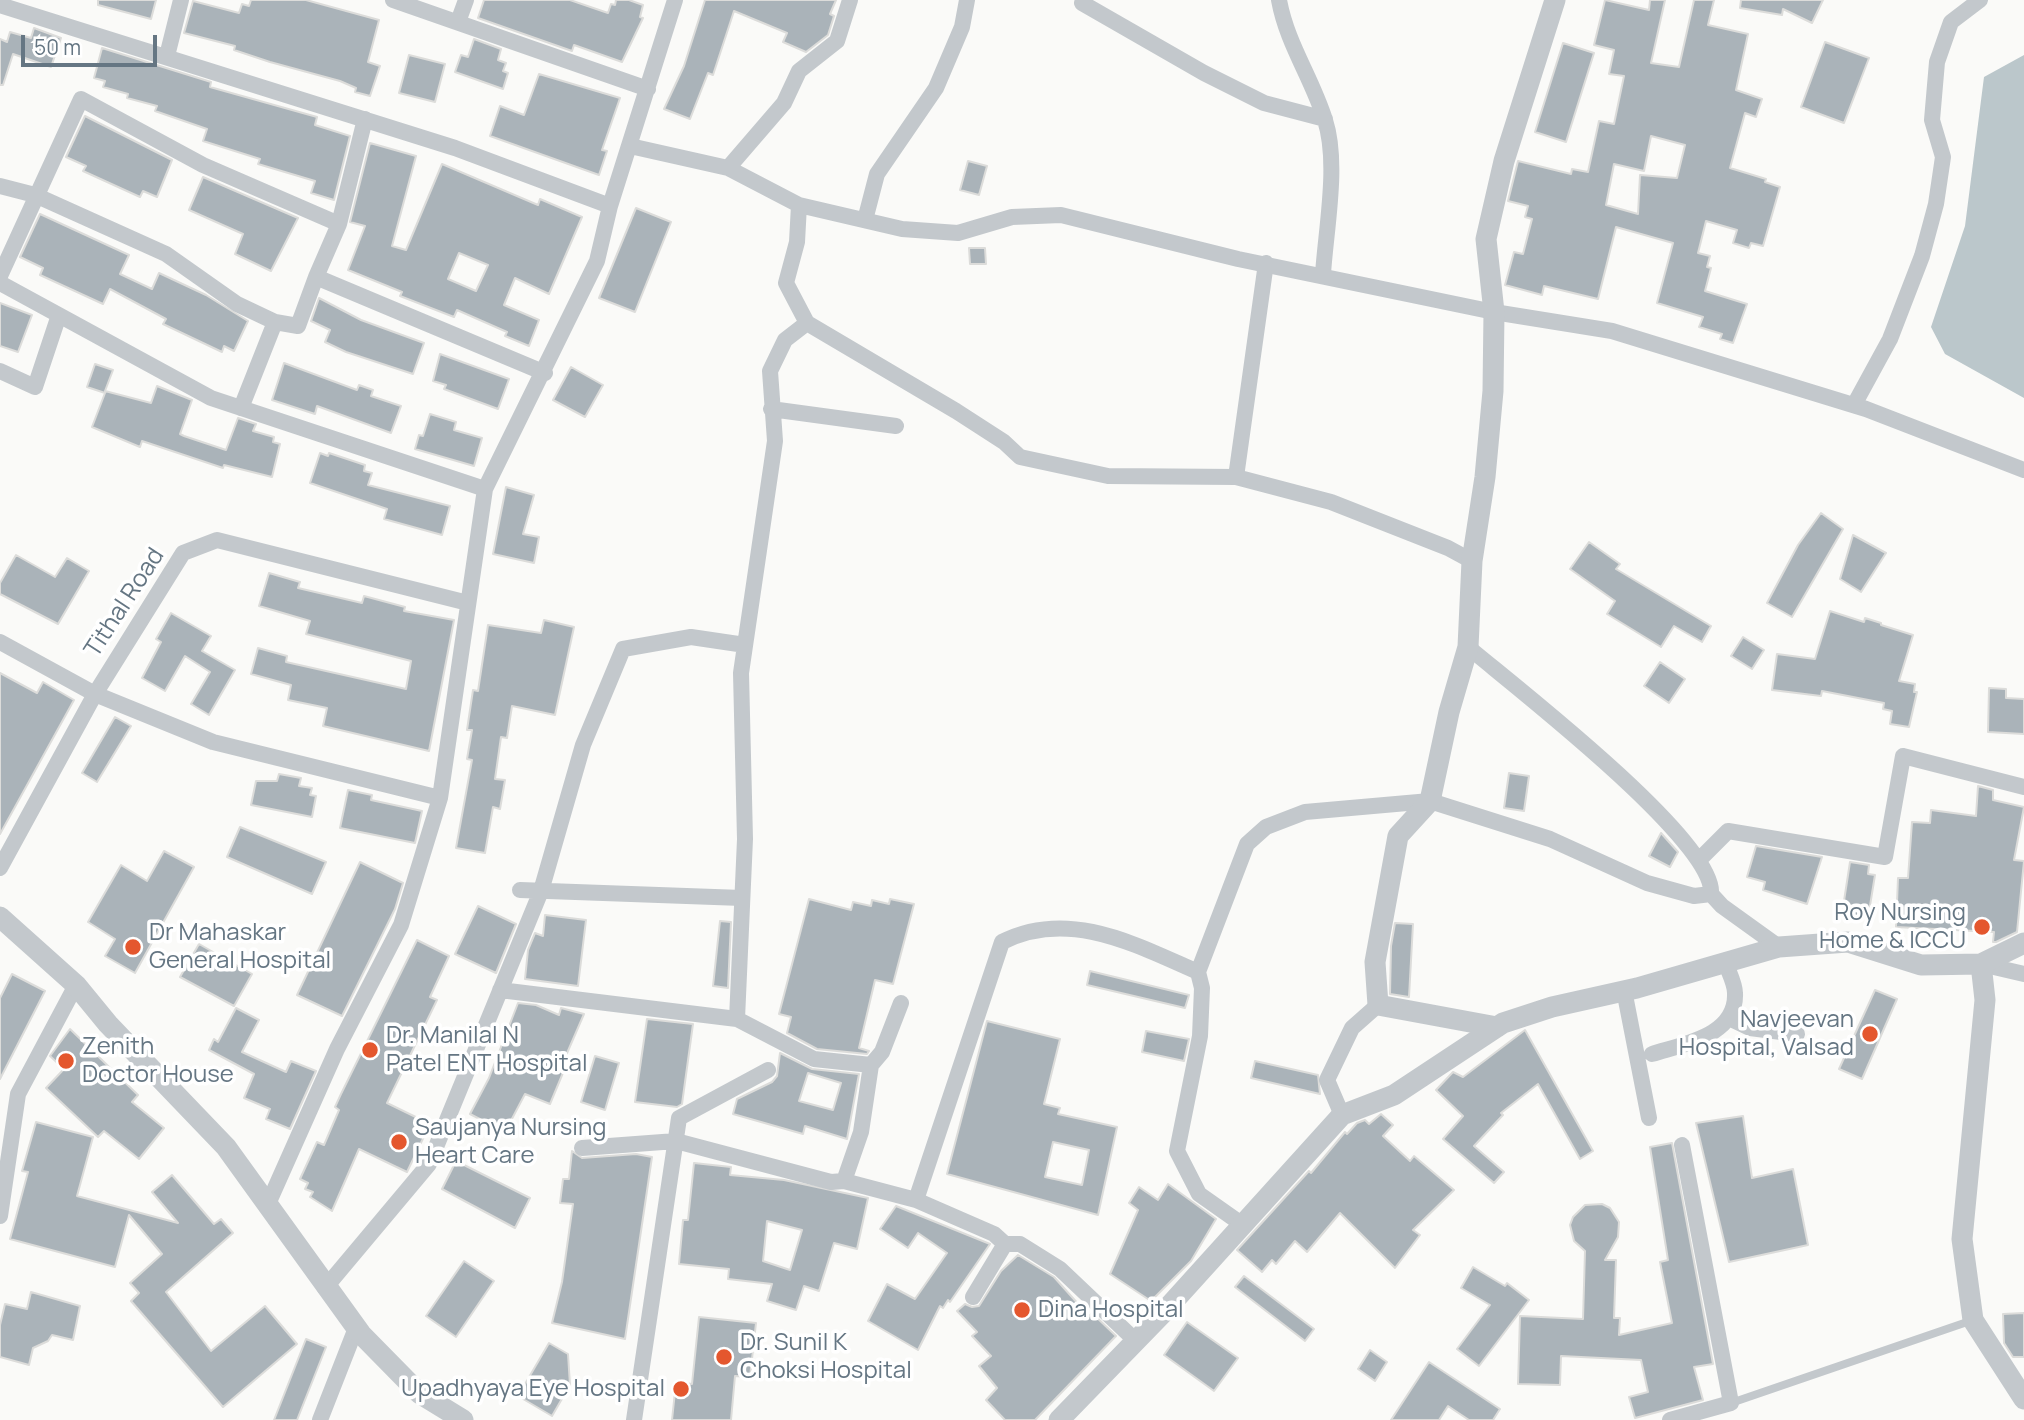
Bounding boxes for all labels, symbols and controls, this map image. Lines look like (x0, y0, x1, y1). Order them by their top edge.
scale bar (24, 21, 161, 65)
text: 50 m (34, 33, 81, 61)
street label: Tithal Road (79, 543, 171, 663)
place label: Roy Nursing Home & ICCU (1819, 899, 1966, 955)
marker: Roy Nursing Home & ICCU (1972, 917, 1992, 937)
place label: Dr Mahaskar General Hospital (149, 919, 331, 975)
marker: Dr Mahaskar General Hospital (123, 937, 143, 957)
place label: Navjeevan Hospital, Valsad (1679, 1006, 1854, 1062)
place label: Dr. Manilal N Patel ENT Hospital (386, 1022, 588, 1078)
marker: Navjeevan Hospital, Valsad (1860, 1024, 1880, 1044)
place label: Zenith Doctor House (82, 1033, 234, 1089)
marker: Dr. Manilal N Patel ENT Hospital (360, 1040, 380, 1060)
marker: Zenith Doctor House (56, 1051, 76, 1071)
place label: Saujanya Nursing Heart Care (415, 1114, 606, 1170)
marker: Saujanya Nursing Heart Care (389, 1132, 409, 1152)
place label: Dina Hospital (1038, 1296, 1184, 1324)
marker: Dina Hospital (1012, 1300, 1032, 1320)
place label: Dr. Sunil K Choksi Hospital (740, 1329, 912, 1385)
marker: Dr. Sunil K Choksi Hospital (714, 1347, 734, 1367)
place label: Upadhyaya Eye Hospital (401, 1375, 665, 1403)
marker: Upadhyaya Eye Hospital (671, 1379, 691, 1399)

